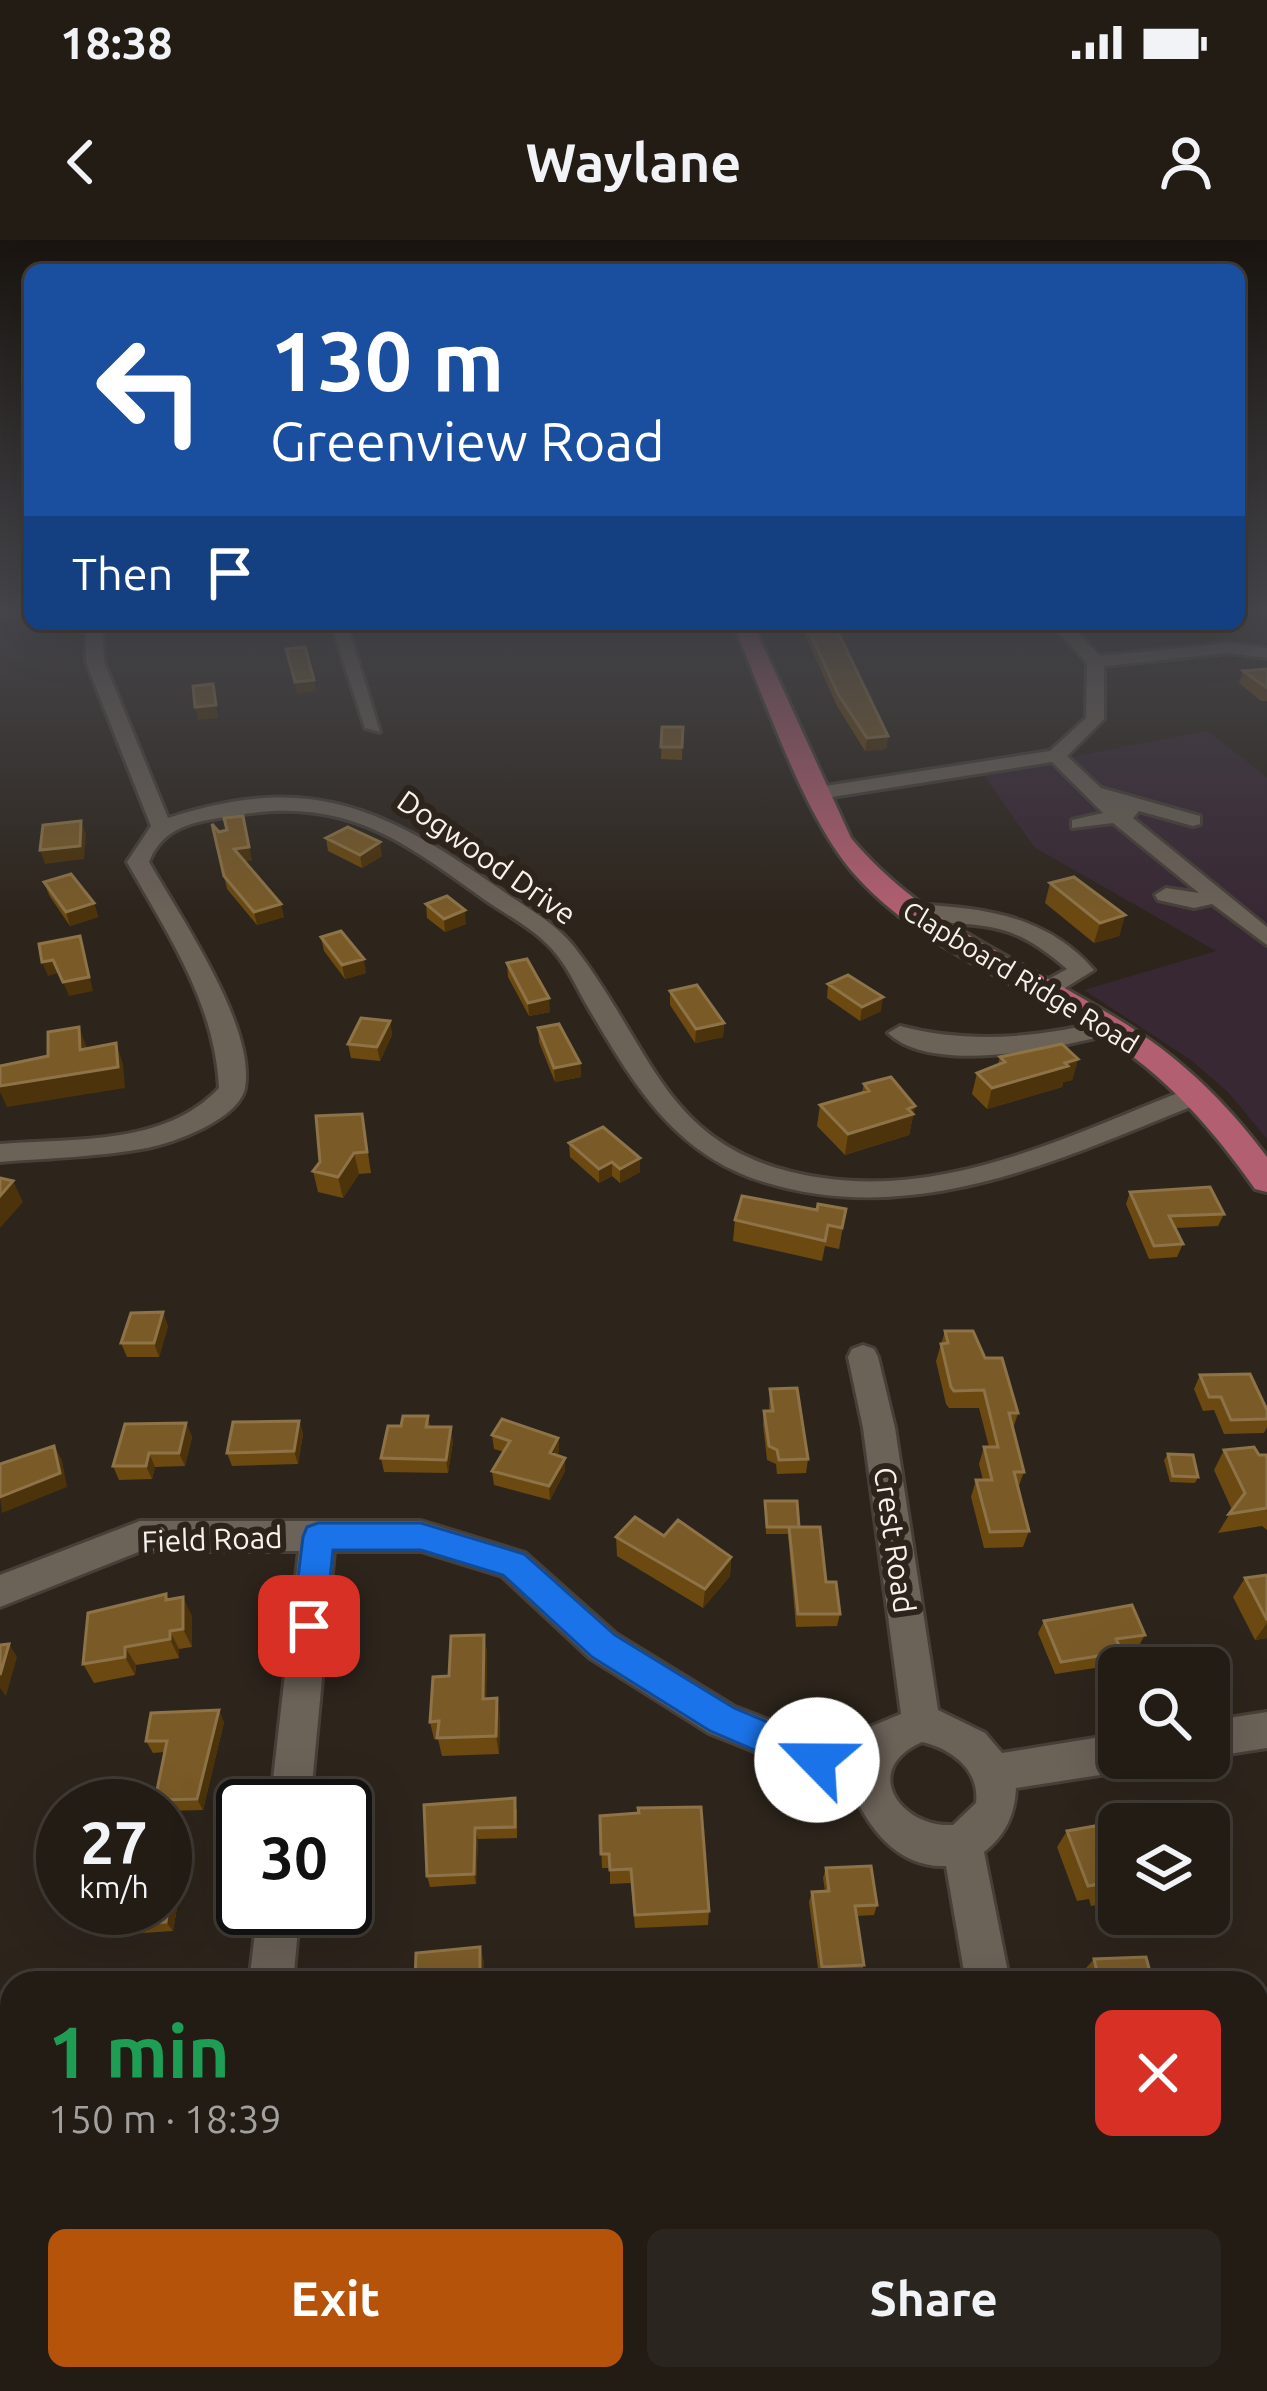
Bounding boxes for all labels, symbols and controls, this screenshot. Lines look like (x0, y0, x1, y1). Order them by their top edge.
text: 18:38 (60, 17, 173, 68)
icon: back (48, 129, 114, 195)
icon: person (1153, 129, 1219, 195)
text: Waylane (526, 132, 741, 192)
icon: left (72, 312, 228, 468)
text: 130 m (270, 313, 504, 407)
text: Greenview Road (270, 411, 665, 471)
icon: arrive (197, 540, 263, 606)
text: Then (72, 548, 173, 599)
street label: Dogwood Drive (391, 783, 583, 931)
street label: Clapboard Ridge Road (898, 895, 1144, 1059)
street label: Crest Road (868, 1465, 922, 1615)
street label: Field Road (141, 1520, 283, 1558)
pin (258, 1575, 360, 1677)
icon: arrive (276, 1593, 342, 1659)
map controls (1098, 1647, 1230, 1935)
button: search (1098, 1647, 1230, 1779)
position arrow (754, 1697, 880, 1823)
speed limit sign: 30 (216, 1779, 372, 1935)
button: layers (1098, 1803, 1230, 1935)
text: 27 (80, 1808, 148, 1875)
text: km/h (79, 1870, 149, 1904)
button: close (1095, 2010, 1221, 2136)
text: 1 min (48, 2011, 230, 2092)
text: 150 m · 18:39 (48, 2097, 282, 2140)
button: Exit (48, 2229, 623, 2367)
button: Share (647, 2229, 1221, 2367)

